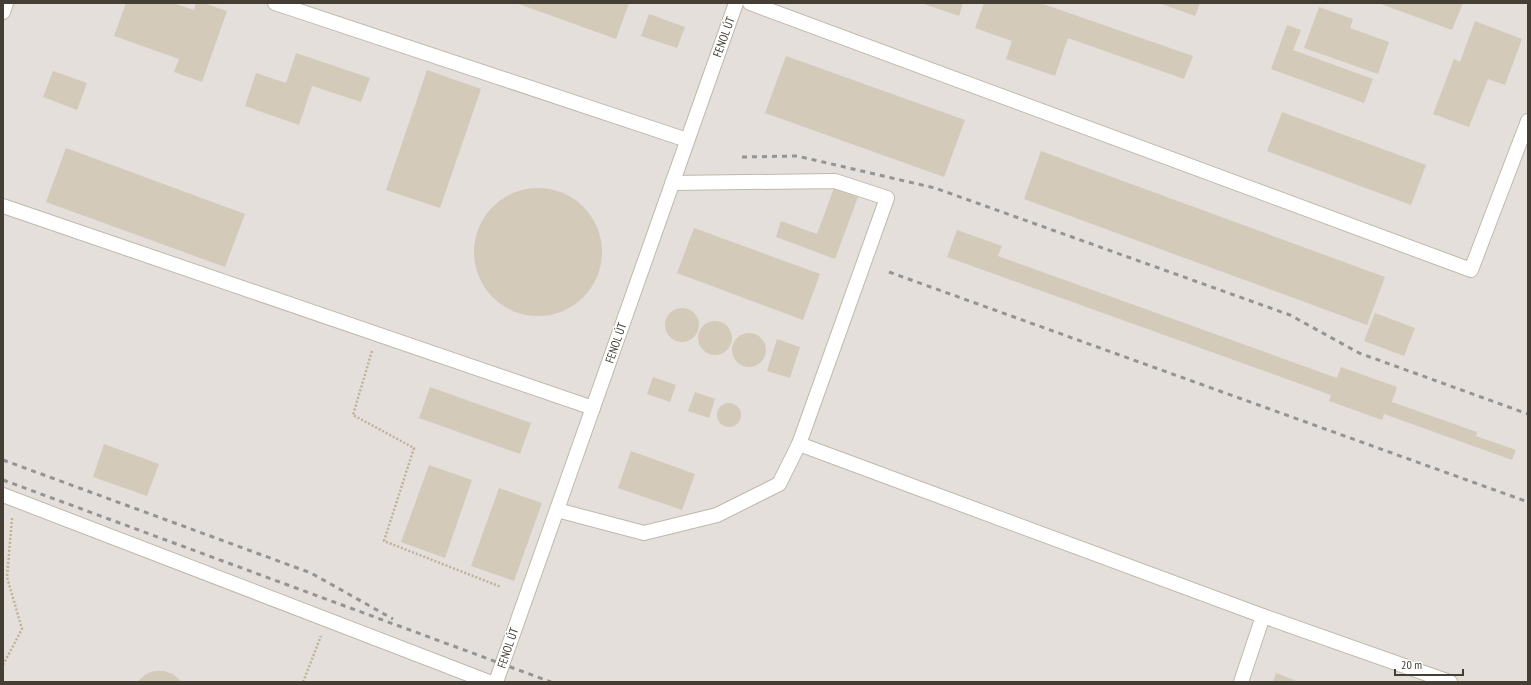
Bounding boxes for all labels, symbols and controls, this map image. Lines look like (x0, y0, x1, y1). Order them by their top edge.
street label: FENOL ÚT (709, 14, 738, 59)
street label: FENOL ÚT (602, 320, 630, 365)
street label: FENOL ÚT (494, 625, 522, 670)
scale bar (1395, 651, 1463, 677)
text: 20 m (1401, 657, 1422, 672)

